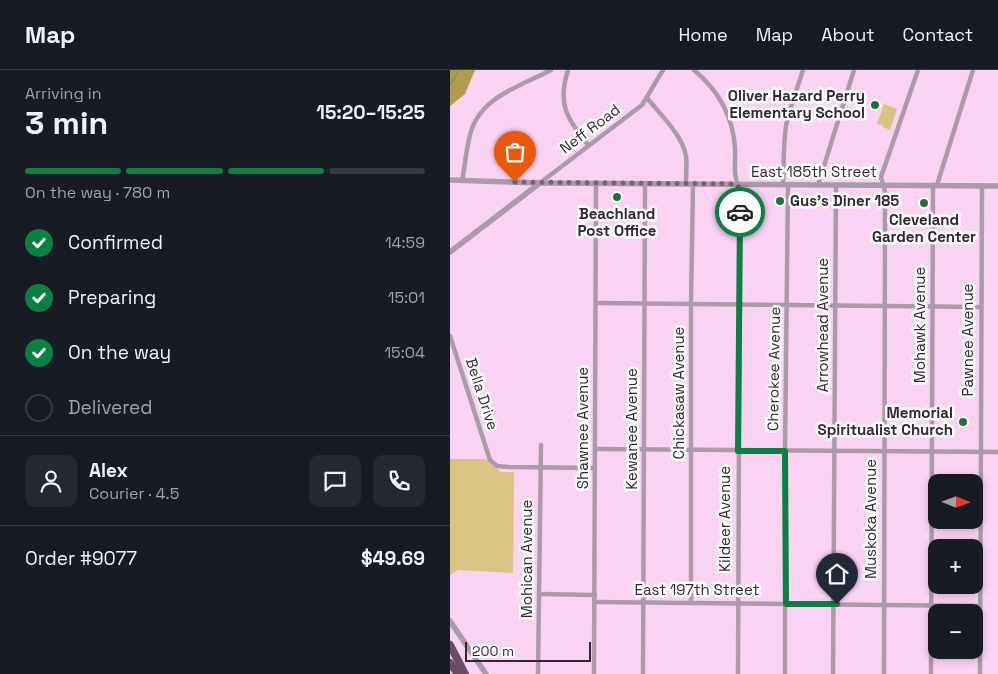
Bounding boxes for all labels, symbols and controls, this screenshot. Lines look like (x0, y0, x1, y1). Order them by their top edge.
text: Map (25, 19, 75, 50)
text: Home (679, 23, 728, 46)
text: Map (756, 23, 793, 46)
text: About (821, 23, 875, 46)
text: Contact (903, 23, 973, 46)
text: Arriving in (25, 83, 102, 104)
place label: Oliver Hazard Perry Elementary School (728, 86, 865, 122)
marker: Oliver Hazard Perry Elementary School (869, 99, 881, 111)
text: 15:20–15:25 (316, 100, 425, 125)
street label: Neff Road (556, 100, 624, 157)
text: 3 min (25, 103, 108, 143)
pin (494, 131, 536, 182)
icon: bag (501, 138, 529, 166)
street label: East 185th Street (751, 162, 877, 181)
text: On the way · 780 m (25, 182, 170, 203)
courier (715, 187, 765, 237)
marker: Beachland Post Office (611, 191, 623, 203)
place label: Gus's Diner 185 (790, 191, 899, 210)
marker: Gus's Diner 185 (774, 195, 786, 207)
marker: Cleveland Garden Center (918, 197, 930, 209)
icon: car (726, 198, 754, 226)
place label: Beachland Post Office (577, 204, 657, 240)
place label: Cleveland Garden Center (872, 210, 976, 246)
icon: check (25, 229, 53, 257)
text: Confirmed (68, 230, 163, 255)
text: 14:59 (385, 232, 425, 253)
street label: Arrowhead Avenue (813, 258, 832, 392)
street label: Mohawk Avenue (910, 267, 929, 383)
street label: Pawnee Avenue (958, 283, 977, 396)
icon: check (25, 284, 53, 312)
text: Preparing (68, 285, 156, 310)
text: 15:01 (388, 287, 425, 308)
street label: Cherokee Avenue (763, 307, 784, 431)
street label: Chickasaw Avenue (669, 326, 688, 459)
icon: check (25, 339, 53, 367)
text: On the way (68, 340, 171, 365)
text: 15:04 (384, 342, 425, 363)
street label: Bella Drive (462, 355, 503, 432)
street label: Shawnee Avenue (573, 367, 592, 489)
street label: Kewanee Avenue (622, 368, 641, 490)
text: Delivered (68, 395, 153, 420)
place label: Memorial Spiritualist Church (818, 403, 953, 439)
marker: Memorial Spiritualist Church (957, 416, 969, 428)
button: person (25, 455, 77, 507)
button: chat (309, 455, 361, 507)
button: phone (373, 455, 425, 507)
text: Alex (89, 458, 128, 483)
street label: Muskoka Avenue (861, 459, 880, 579)
street label: Kildeer Avenue (715, 466, 734, 572)
north arrow (928, 474, 982, 529)
map controls (928, 474, 983, 659)
text: Courier · 4.5 (89, 483, 179, 504)
street label: Mohican Avenue (517, 500, 536, 618)
button: + (928, 539, 983, 594)
text: Order #9077 (25, 546, 137, 571)
text: $49.69 (361, 546, 425, 571)
pin (816, 553, 858, 604)
icon: home (823, 560, 851, 588)
street label: East 197th Street (635, 580, 760, 599)
button: − (928, 604, 983, 659)
scale bar (465, 639, 591, 662)
text: 200 m (472, 642, 514, 660)

